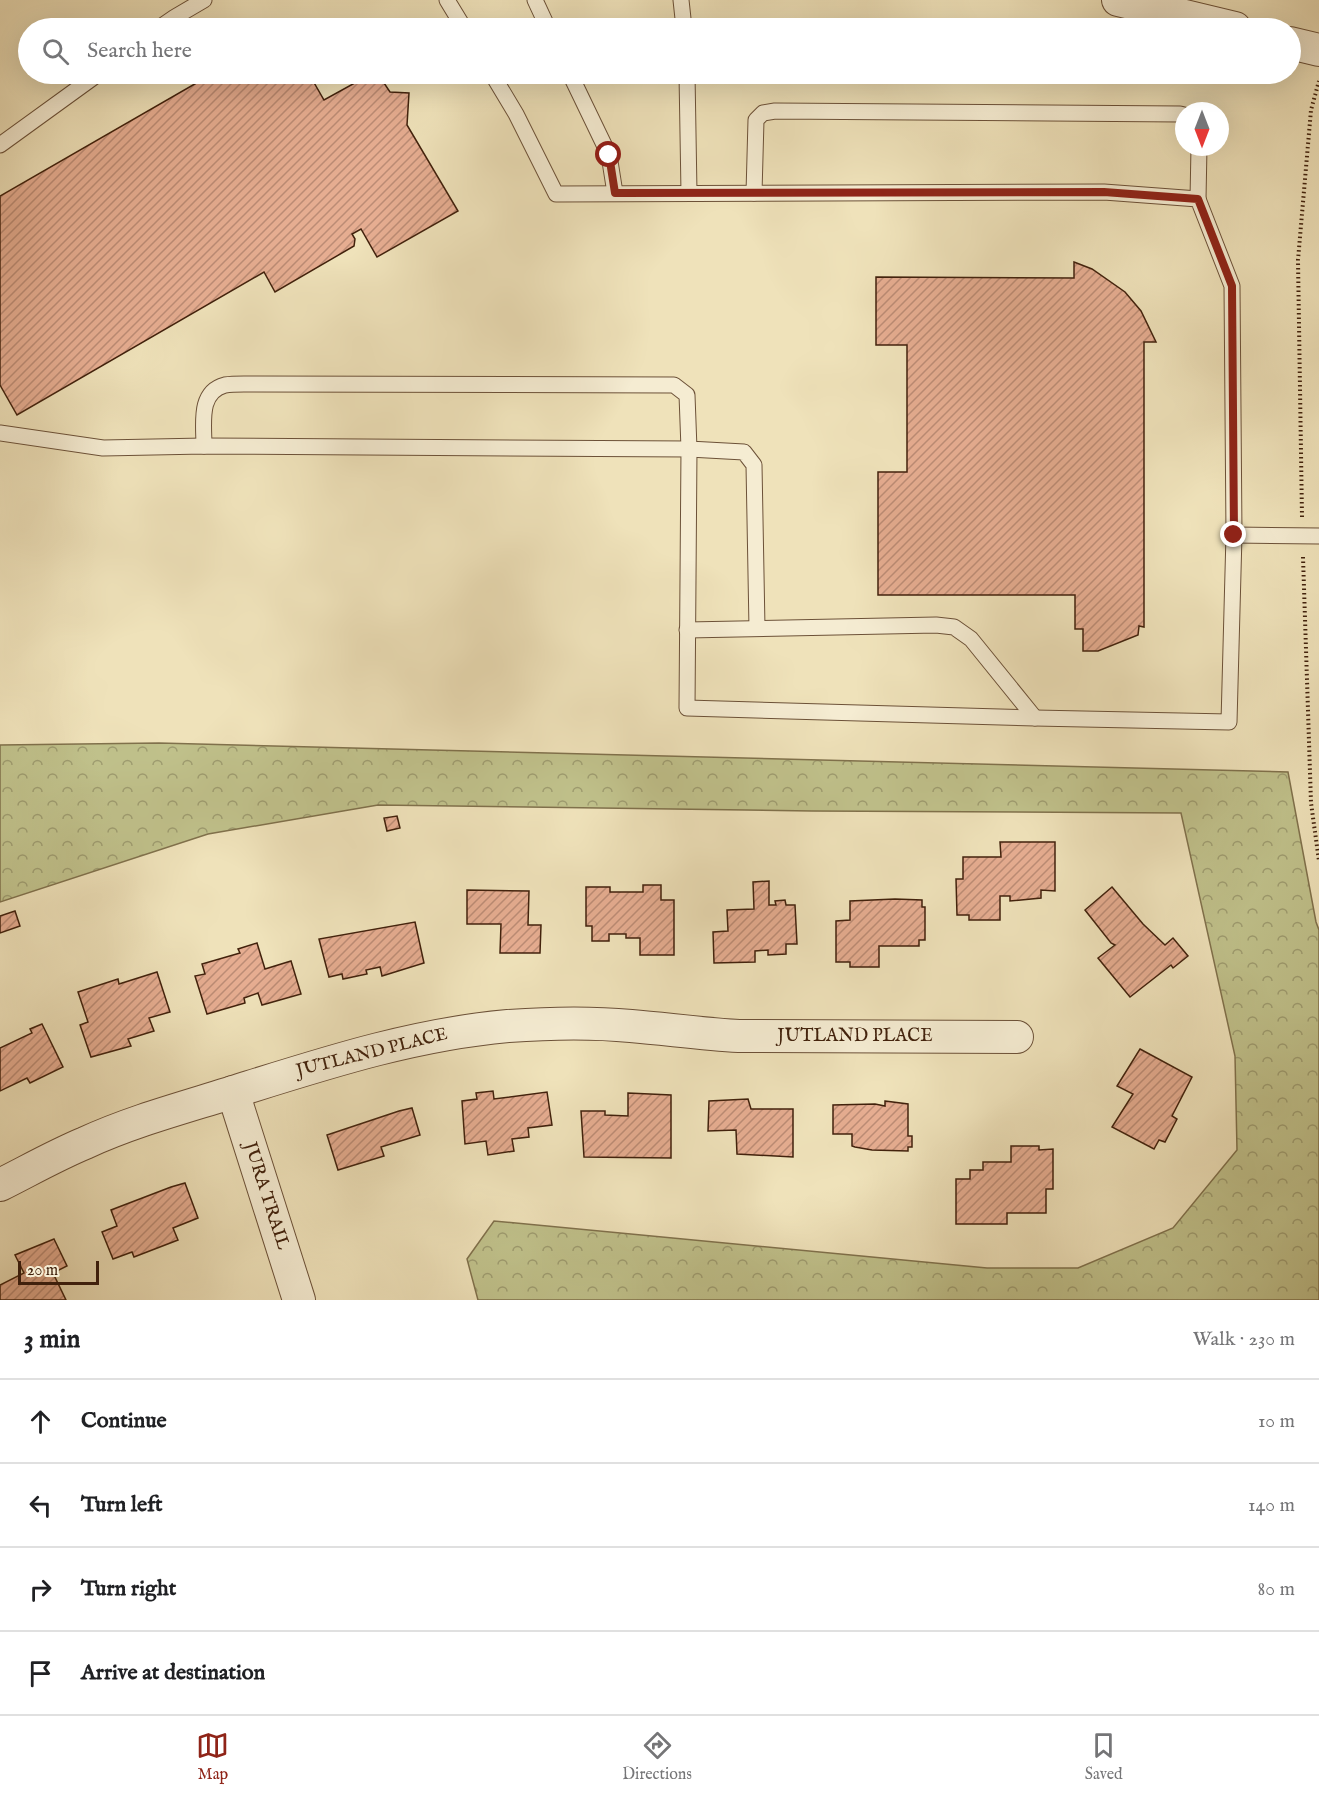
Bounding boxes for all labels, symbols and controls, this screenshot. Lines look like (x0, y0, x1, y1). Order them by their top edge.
search box (18, 18, 1301, 84)
icon: search (39, 35, 72, 68)
text: Search here (87, 37, 192, 65)
north arrow (1175, 102, 1229, 156)
route start (595, 141, 621, 167)
route end (1220, 521, 1246, 547)
street label: JUTLAND PLACE (292, 1023, 450, 1083)
street label: JUTLAND PLACE (775, 1025, 933, 1048)
street label: JURA TRAIL (237, 1137, 294, 1253)
scale bar (18, 1258, 99, 1286)
text: 20 m (27, 1261, 58, 1281)
text: 3 min (24, 1323, 80, 1356)
text: Walk · 230 m (1193, 1327, 1295, 1352)
icon: ahead (24, 1405, 57, 1438)
text: Continue (81, 1407, 167, 1435)
text: 10 m (1258, 1409, 1295, 1434)
icon: left (24, 1489, 57, 1522)
text: Turn left (81, 1491, 163, 1519)
text: 140 m (1248, 1493, 1295, 1518)
icon: right (24, 1573, 57, 1606)
text: Turn right (81, 1575, 176, 1603)
text: 80 m (1258, 1577, 1295, 1602)
icon: arrive (24, 1657, 57, 1690)
text: Arrive at destination (81, 1659, 265, 1687)
tab: Map (196, 1729, 229, 1785)
tab: Directions (622, 1729, 692, 1785)
tab: Saved (1085, 1729, 1123, 1785)

